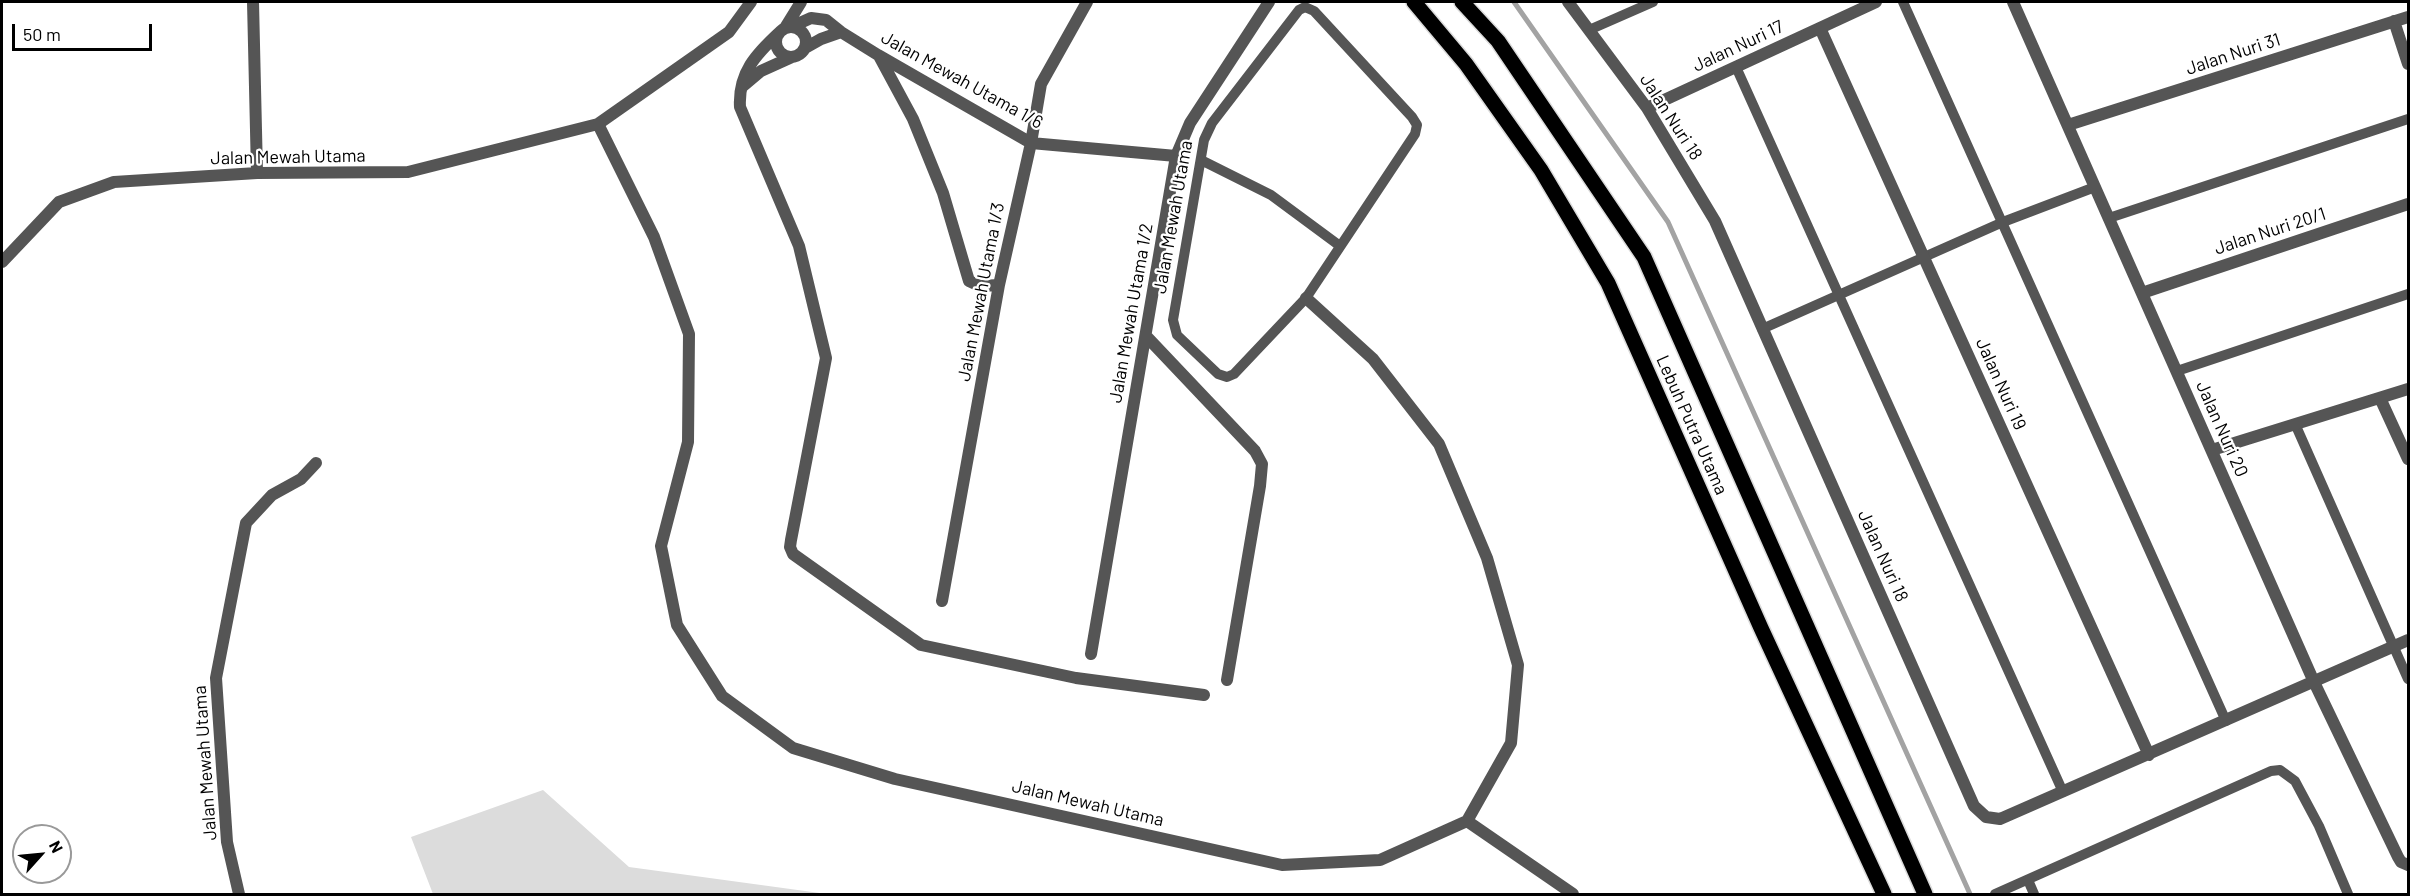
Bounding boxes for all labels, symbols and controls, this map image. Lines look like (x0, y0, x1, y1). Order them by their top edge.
scale bar (15, 12, 154, 50)
street label: Jalan Nuri 17 (1689, 16, 1787, 76)
text: 50 m (23, 23, 61, 45)
street label: Jalan Mewah Utama 1/6 (877, 27, 1047, 133)
street label: Jalan Nuri 31 (2183, 29, 2283, 79)
street label: Jalan Nuri 18 (1635, 70, 1707, 164)
street label: Jalan Mewah Utama (1149, 139, 1197, 295)
street label: Jalan Mewah Utama (210, 145, 366, 169)
street label: Jalan Mewah Utama 1/3 (953, 201, 1009, 383)
street label: Jalan Nuri 20/1 (2211, 203, 2329, 259)
street label: Jalan Mewah Utama 1/2 (1105, 222, 1157, 404)
street label: Jalan Nuri 19 (1971, 335, 2031, 433)
street label: Lebuh Putra Utama (1652, 352, 1732, 498)
street label: Jalan Nuri 20 (2191, 378, 2253, 480)
street label: Jalan Nuri 18 (1853, 507, 1913, 605)
street label: Jalan Mewah Utama (189, 685, 221, 841)
street label: Jalan Mewah Utama (1010, 775, 1166, 831)
north arrow (12, 824, 72, 884)
text: N (46, 837, 68, 856)

